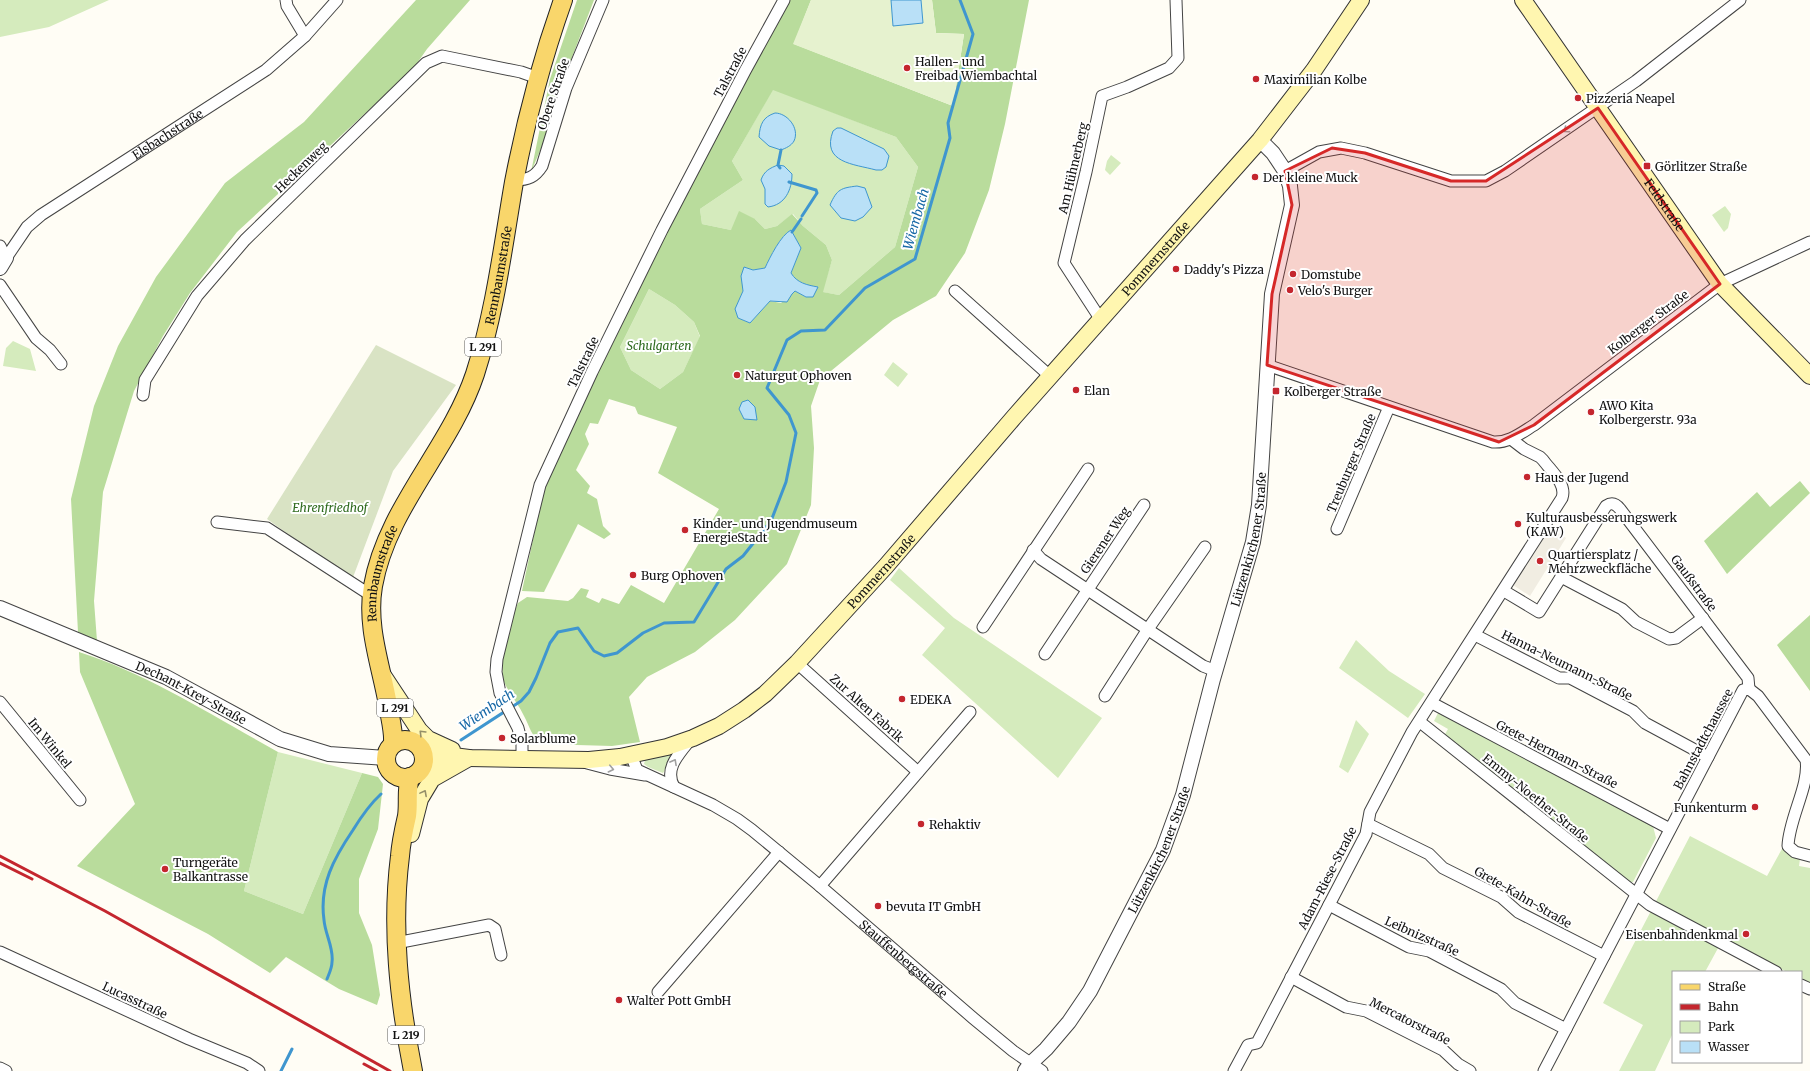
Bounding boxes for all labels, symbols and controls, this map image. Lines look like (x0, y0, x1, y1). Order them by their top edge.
street label: Talstraße (710, 44, 750, 100)
place label: Hallen- und Freibad Wiembachtal (915, 54, 1037, 83)
street label: Obere Straße (534, 56, 572, 132)
marker: Hallen- und Freibad Wiembachtal (902, 63, 912, 73)
place label: Maximilian Kolbe (1264, 72, 1367, 87)
marker: Maximilian Kolbe (1251, 74, 1261, 84)
place label: Pizzeria Neapel (1586, 91, 1675, 106)
marker: Pizzeria Neapel (1573, 93, 1583, 103)
street label: Elsbachstraße (129, 105, 206, 162)
street label: Am Hühnerberg (1055, 120, 1091, 216)
one-way arrow (1563, 125, 1570, 133)
street label: Heckenweg (272, 138, 331, 196)
place label: Görlitzer Straße (1655, 159, 1747, 174)
marker: Görlitzer Straße (1642, 161, 1652, 171)
place label: Der kleine Muck (1263, 170, 1358, 185)
marker: Der kleine Muck (1250, 172, 1260, 182)
street label: Feldstraße (1641, 175, 1688, 234)
water label: Wiembach (899, 186, 933, 252)
street label: Pommernstraße (1118, 218, 1192, 298)
street label: Rennbaumstraße (481, 225, 514, 326)
place label: Daddy's Pizza (1184, 262, 1265, 277)
marker: Daddy's Pizza (1171, 264, 1181, 274)
place label: Domstube (1301, 267, 1361, 282)
marker: Domstube (1288, 269, 1298, 279)
place label: Velo's Burger (1297, 283, 1373, 298)
marker: Velo's Burger (1285, 285, 1295, 295)
street label: Kolberger Straße (1605, 287, 1691, 357)
street label: Talstraße (564, 334, 602, 390)
road number: L 291 (465, 338, 501, 356)
park label: Schulgarten (626, 338, 692, 353)
place label: Naturgut Ophoven (745, 368, 852, 383)
marker: Naturgut Ophoven (732, 370, 742, 380)
place label: Elan (1084, 383, 1110, 398)
place label: Kolberger Straße (1284, 384, 1381, 399)
marker: Elan (1071, 385, 1081, 395)
marker: Kolberger Straße (1271, 386, 1281, 396)
place label: AWO Kita Kolbergerstr. 93a (1598, 398, 1697, 427)
marker: AWO Kita Kolbergerstr. 93a (1586, 407, 1596, 417)
street label: Treuburger Straße (1323, 411, 1379, 515)
place label: Haus der Jugend (1535, 470, 1629, 485)
street label: Lützenkirchener Straße (1227, 472, 1269, 608)
marker: Haus der Jugend (1522, 472, 1532, 482)
park label: Ehrenfriedhof (292, 500, 370, 515)
street label: Gierener Weg (1077, 503, 1133, 576)
place label: Kulturausbesserungswerk (KAW) (1526, 510, 1677, 539)
place label: Kinder- und Jugendmuseum EnergieStadt (693, 516, 857, 545)
marker: Kulturausbesserungswerk (KAW) (1513, 519, 1523, 529)
street label: Rennbaumstraße (364, 523, 400, 622)
marker: Kinder- und Jugendmuseum EnergieStadt (680, 525, 690, 535)
street label: Pommernstraße (844, 531, 918, 611)
place label: Quartiersplatz / Mehrzweckfläche (1548, 547, 1651, 576)
street label: Gaußstraße (1668, 552, 1720, 614)
marker: Quartiersplatz / Mehrzweckfläche (1535, 556, 1545, 566)
place label: Burg Ophoven (641, 568, 724, 583)
marker: Burg Ophoven (628, 570, 638, 580)
street label: Hanna-Neumann-Straße (1499, 627, 1635, 703)
street label: Dechant-Krey-Straße (133, 658, 249, 727)
street label: Zur Alten Fabrik (827, 671, 907, 745)
water label: Wiembach (456, 685, 518, 735)
street label: Bahnstadtchaussee (1670, 686, 1736, 792)
place label: EDEKA (910, 692, 952, 707)
marker: EDEKA (897, 694, 907, 704)
road number: L 291 (377, 699, 413, 717)
street label: Im Winkel (25, 715, 75, 771)
street label: Grete-Hermann-Straße (1494, 717, 1620, 791)
one-way arrow (419, 730, 427, 738)
place label: Solarblume (510, 731, 576, 746)
marker: Solarblume (497, 733, 507, 743)
street label: Emmy-Noether-Straße (1480, 750, 1592, 846)
one-way arrow (670, 759, 677, 766)
one-way arrow (608, 765, 614, 773)
street label: Lützenkirchener Straße (1124, 785, 1192, 915)
one-way arrow (419, 790, 426, 797)
place label: Funkenturm (1674, 800, 1747, 815)
marker: Funkenturm (1750, 802, 1760, 812)
place label: Rehaktiv (929, 817, 981, 832)
marker: Rehaktiv (916, 819, 926, 829)
street label: Adam-Riese-Straße (1294, 824, 1359, 933)
place label: Turngeräte Balkantrasse (173, 855, 248, 884)
street label: Grete-Kahn-Straße (1472, 863, 1574, 931)
marker: Turngeräte Balkantrasse (160, 864, 170, 874)
place label: bevuta IT GmbH (885, 899, 981, 914)
marker: bevuta IT GmbH (873, 901, 883, 911)
street label: Leibnizstraße (1382, 913, 1462, 959)
street label: Stauffenbergstraße (857, 916, 951, 1000)
place label: Eisenbahndenkmal (1626, 927, 1738, 942)
marker: Eisenbahndenkmal (1741, 929, 1751, 939)
legend (1672, 971, 1802, 1063)
street label: Lucasstraße (100, 978, 170, 1022)
text: Straße (1708, 979, 1746, 994)
place label: Walter Pott GmbH (626, 993, 732, 1008)
street label: Mercatorstraße (1367, 994, 1453, 1048)
marker: Walter Pott GmbH (614, 995, 624, 1005)
text: Bahn (1708, 999, 1739, 1014)
text: Park (1708, 1019, 1735, 1034)
road number: L 219 (388, 1026, 424, 1044)
text: Wasser (1707, 1039, 1750, 1054)

